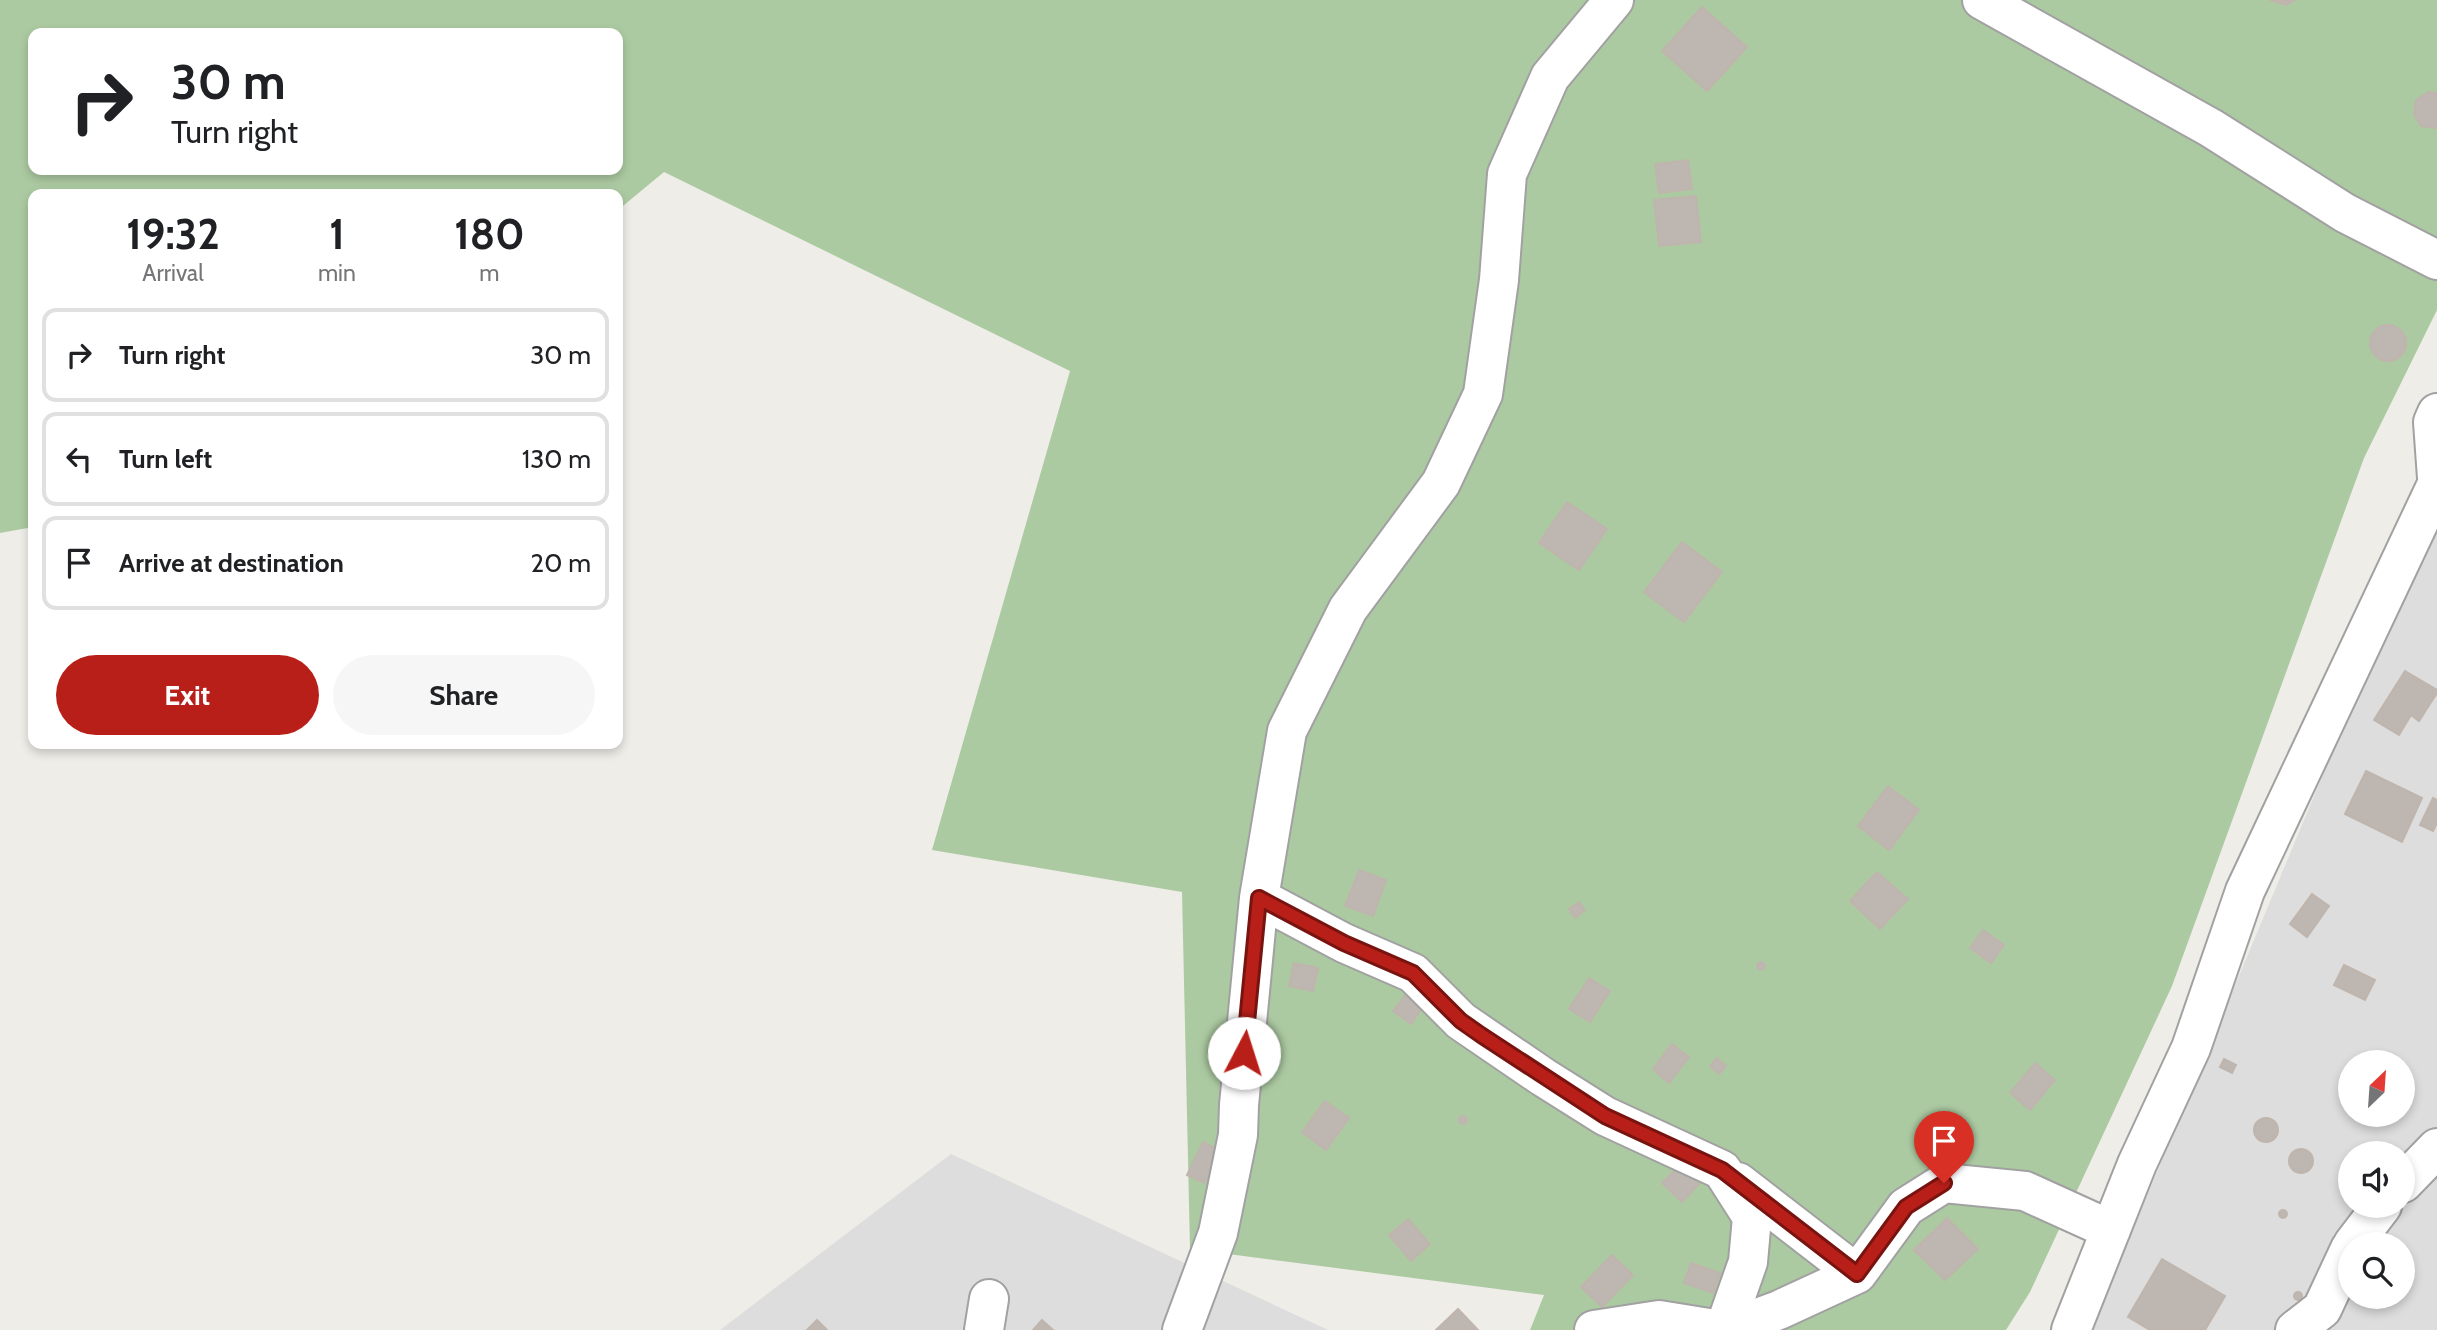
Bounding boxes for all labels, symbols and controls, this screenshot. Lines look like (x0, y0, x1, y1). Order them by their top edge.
text: 30 m (171, 52, 286, 111)
icon: right (56, 56, 147, 147)
text: Turn right (171, 112, 298, 151)
text: 19:32 (126, 208, 220, 260)
text: 1 (329, 208, 345, 260)
text: 180 (454, 208, 525, 260)
text: Arrival (142, 259, 204, 287)
text: min (318, 259, 356, 287)
text: m (479, 259, 499, 287)
icon: right (60, 336, 98, 374)
text: Turn right (119, 339, 225, 371)
text: 30 m (530, 339, 591, 371)
icon: left (60, 440, 98, 478)
text: Turn left (119, 443, 212, 475)
text: 130 m (522, 443, 591, 475)
icon: arrive (60, 544, 98, 582)
text: Arrive at destination (119, 547, 344, 579)
text: 20 m (531, 547, 591, 579)
button: Exit (56, 655, 319, 735)
button: Share (333, 655, 595, 735)
position arrow (1207, 1016, 1281, 1090)
north arrow (2338, 1050, 2415, 1127)
map controls (2338, 1050, 2415, 1309)
pin (1914, 1111, 1974, 1183)
icon: arrive (1925, 1122, 1963, 1160)
button: sound (2338, 1141, 2415, 1218)
button: search (2338, 1232, 2415, 1309)

